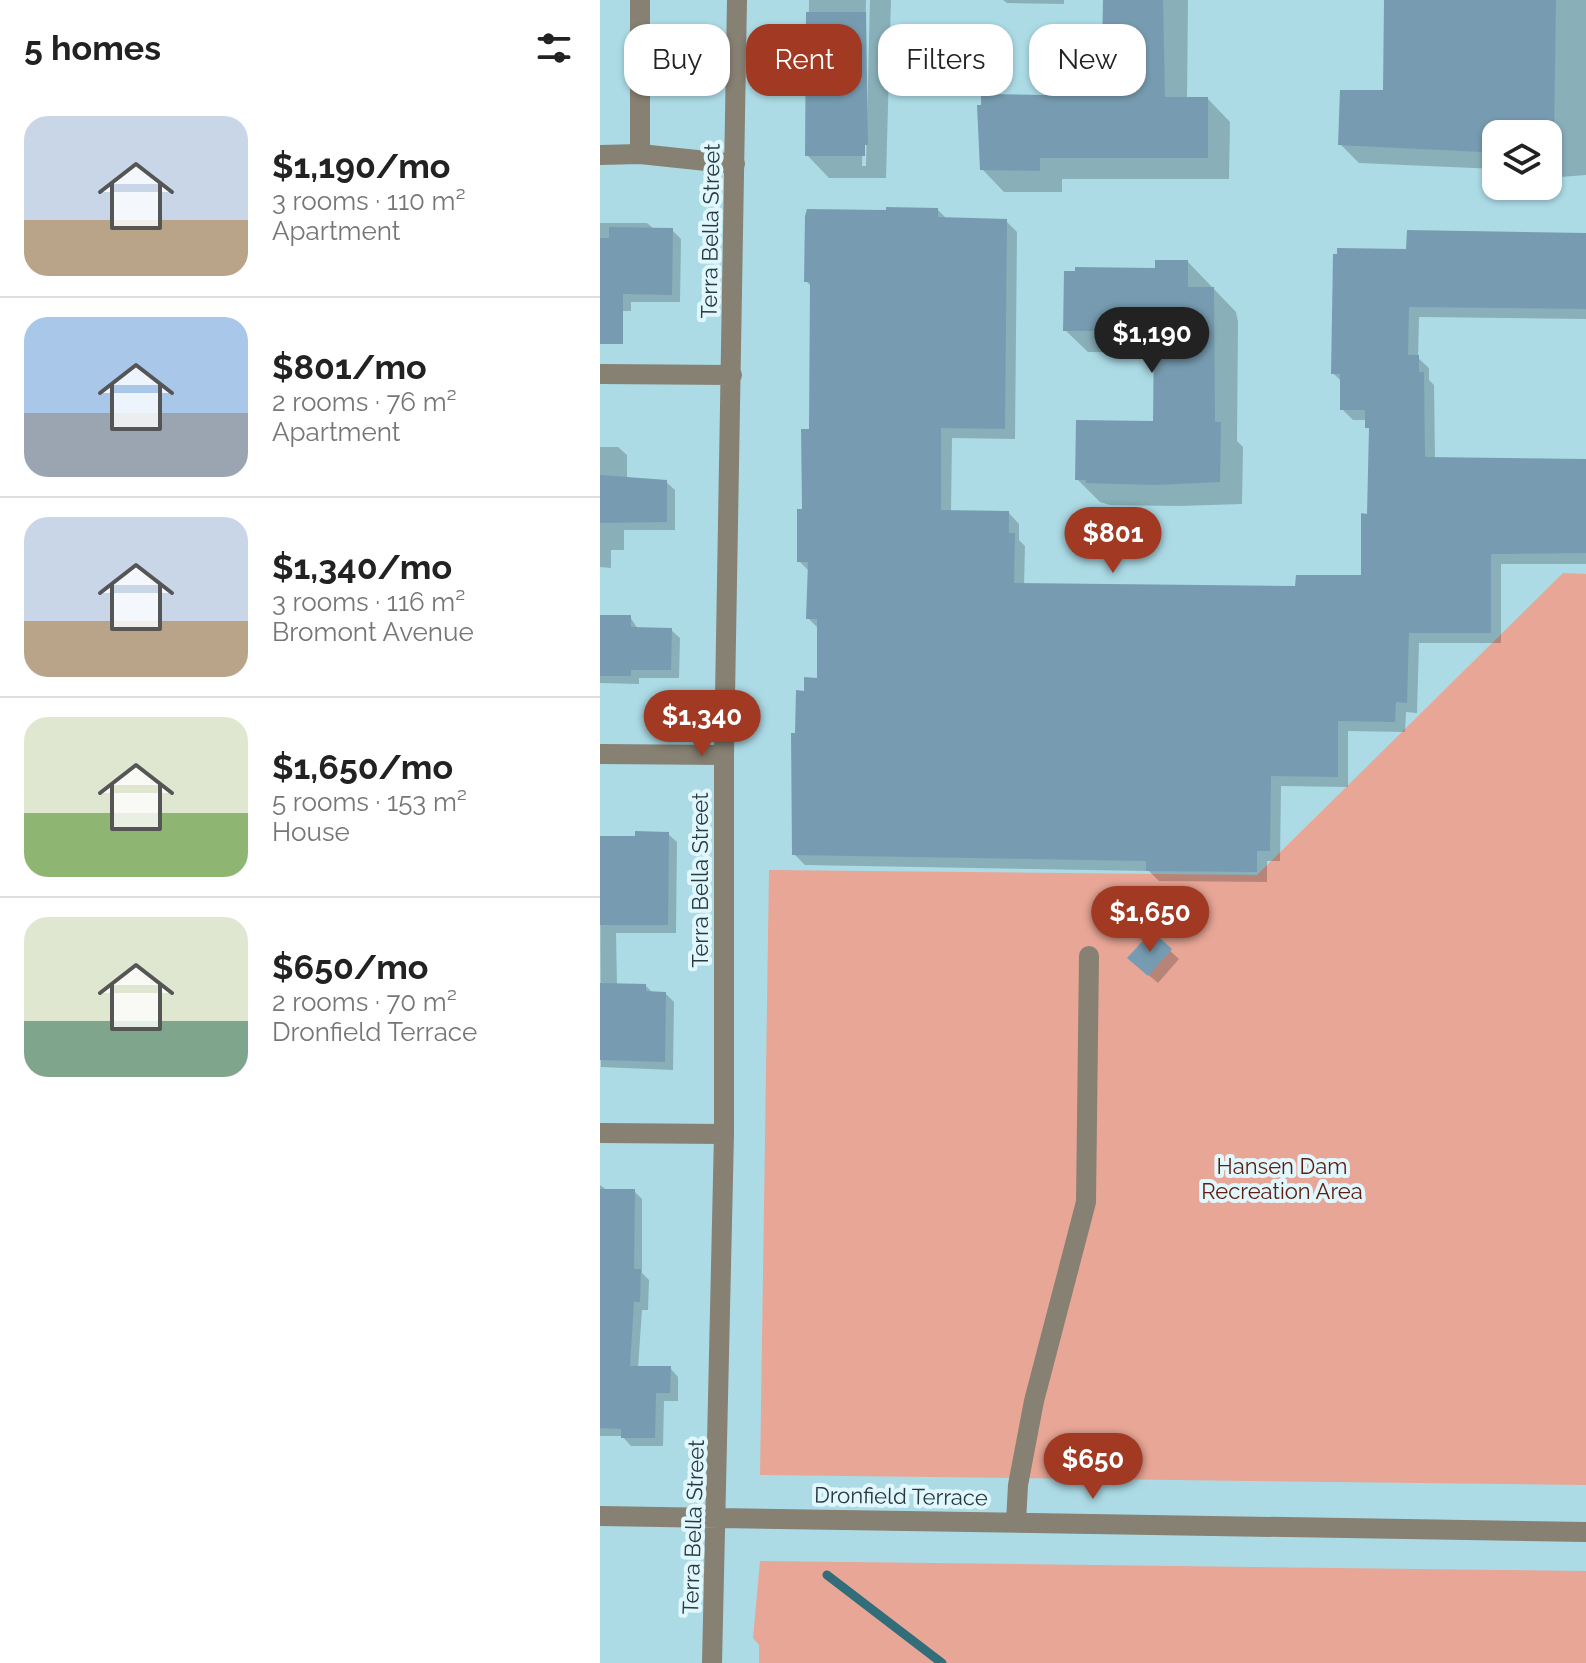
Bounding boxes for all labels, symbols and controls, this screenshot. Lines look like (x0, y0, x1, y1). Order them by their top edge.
chip: Buy (624, 24, 730, 96)
chip: Rent (746, 24, 862, 96)
chip: Filters (878, 24, 1013, 96)
chip: New (1029, 24, 1146, 96)
icon: filters (532, 26, 576, 70)
text: 5 homes (24, 28, 161, 68)
map controls (1482, 120, 1562, 200)
button: layers (1482, 120, 1562, 200)
street label: Terra Bella Street (695, 143, 725, 319)
text: $1,190/mo (272, 146, 450, 186)
icon: home (88, 148, 184, 244)
text: 3 rooms · 110 m² (272, 186, 466, 216)
text: Apartment (272, 216, 401, 246)
pin: $1,190 (1087, 307, 1217, 375)
text: $1,190 (1112, 318, 1192, 348)
text: $801/mo (272, 347, 427, 387)
icon: home (88, 349, 184, 445)
text: 2 rooms · 76 m² (272, 387, 457, 417)
text: Apartment (272, 417, 401, 447)
pin: $801 (1066, 507, 1160, 575)
text: $801 (1083, 518, 1144, 548)
text: $1,340/mo (272, 547, 452, 587)
icon: home (88, 549, 184, 645)
text: 3 rooms · 116 m² (272, 587, 465, 617)
text: Bromont Avenue (272, 617, 474, 647)
pin: $1,340 (637, 690, 767, 758)
text: $1,340 (662, 701, 742, 731)
text: $1,650/mo (272, 747, 453, 787)
icon: home (88, 749, 184, 845)
text: 5 rooms · 153 m² (272, 787, 467, 817)
street label: Terra Bella Street (687, 792, 713, 968)
text: House (272, 817, 350, 847)
pin: $1,650 (1085, 886, 1215, 954)
text: $1,650 (1109, 897, 1191, 927)
text: $650/mo (272, 947, 428, 987)
icon: home (88, 949, 184, 1045)
text: 2 rooms · 70 m² (272, 987, 457, 1017)
text: Dronfield Terrace (272, 1017, 477, 1047)
park label: Hansen Dam Recreation Area (1201, 1153, 1363, 1204)
pin: $650 (1046, 1433, 1140, 1501)
street label: Terra Bella Street (677, 1438, 709, 1615)
text: $650 (1062, 1444, 1124, 1474)
street label: Dronfield Terrace (814, 1481, 988, 1511)

